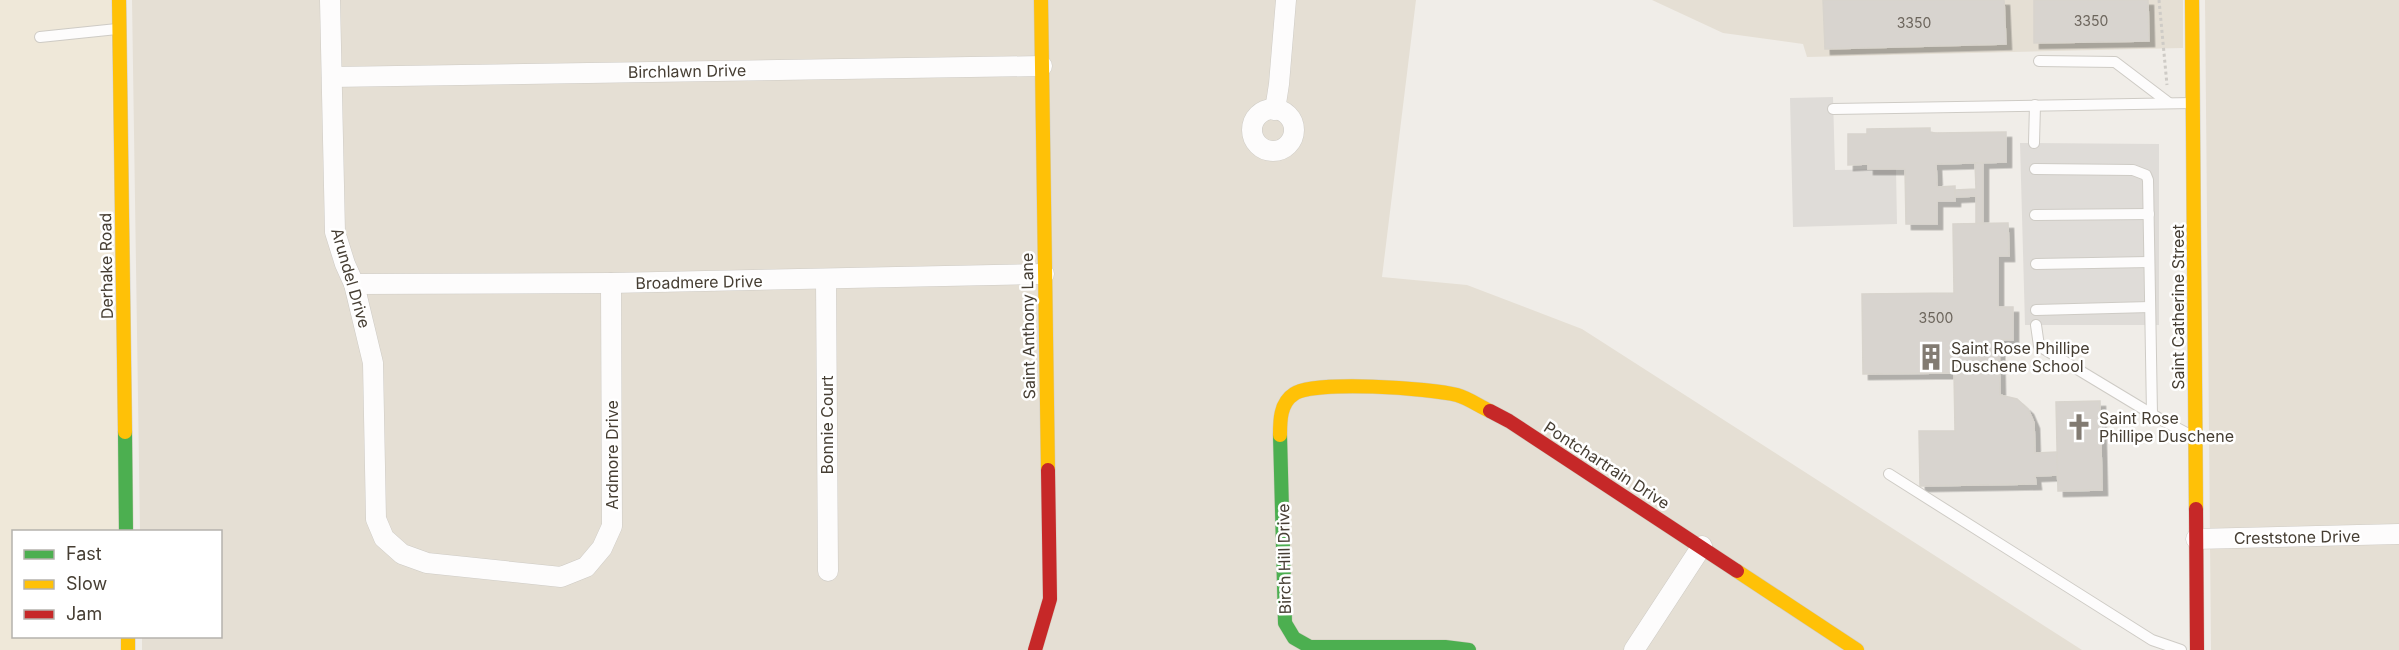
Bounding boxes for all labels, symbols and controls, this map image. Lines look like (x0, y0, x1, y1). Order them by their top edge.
house number: 3350 (2074, 12, 2108, 29)
house number: 3350 (1897, 14, 1931, 31)
street label: Birchlawn Drive (628, 60, 746, 82)
street label: Derhake Road (95, 213, 117, 319)
street label: Saint Catherine Street (2168, 224, 2188, 390)
street label: Arundel Drive (327, 226, 375, 330)
street label: Saint Anthony Lane (1017, 253, 1039, 399)
street label: Broadmere Drive (635, 271, 763, 293)
house number: 3500 (1919, 309, 1953, 326)
place label: Saint Rose Phillipe Duschene School (1951, 338, 2090, 376)
building icon: Saint Rose Phillipe Duschene School (1916, 342, 1946, 372)
street label: Bonnie Court (817, 376, 837, 474)
street label: Ardmore Drive (602, 400, 622, 510)
place label: Saint Rose Phillipe Duschene (2099, 408, 2234, 446)
church icon: Saint Rose Phillipe Duschene (2064, 412, 2094, 442)
street label: Pontchartrain Drive (1540, 417, 1674, 513)
street label: Birch Hill Drive (1273, 503, 1295, 615)
street label: Creststone Drive (2234, 526, 2360, 548)
legend (12, 530, 222, 638)
text: Fast (66, 543, 102, 564)
text: Slow (66, 573, 107, 594)
text: Jam (66, 603, 102, 624)

